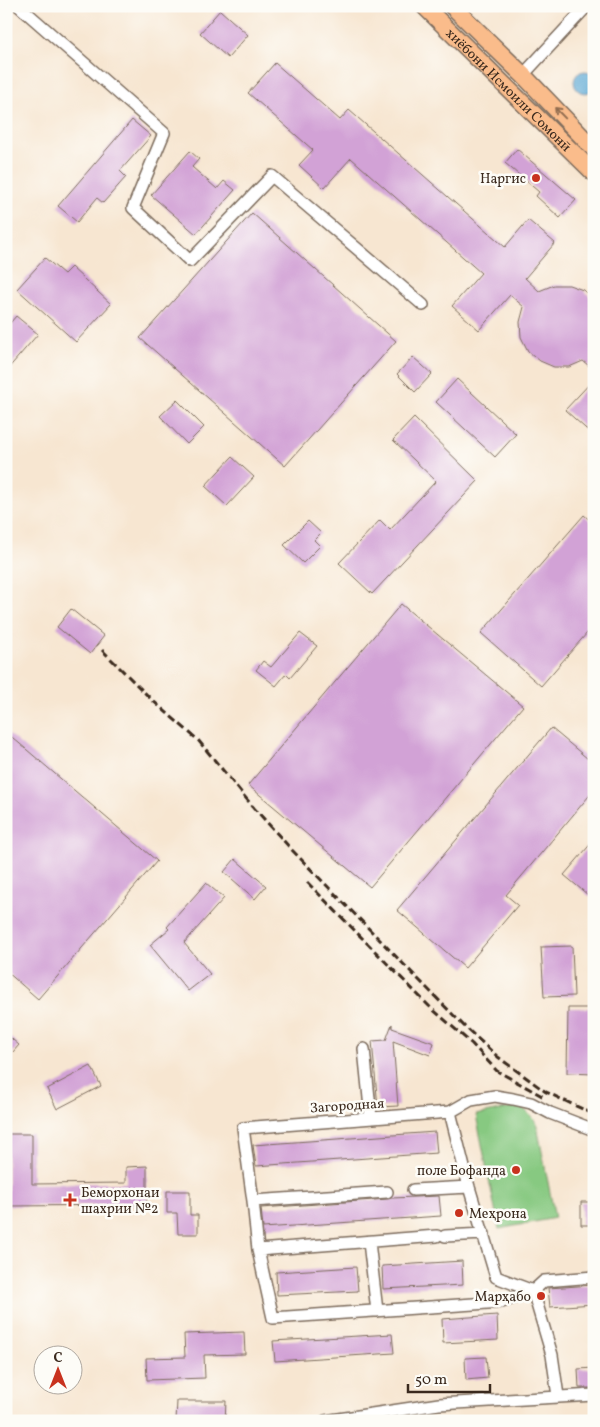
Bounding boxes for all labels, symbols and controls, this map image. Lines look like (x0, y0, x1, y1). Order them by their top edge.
street label: хиёбони Исмоили Сомонӣ (441, 24, 575, 157)
one-way arrow (554, 107, 566, 120)
place label: Наргис (480, 170, 526, 189)
marker: Наргис (530, 172, 542, 184)
street label: Загородная (309, 1094, 385, 1119)
place label: поле Бофанда (417, 1162, 506, 1181)
marker: поле Бофанда (510, 1164, 522, 1176)
place label: Беморхонаи шахрии №2 (81, 1184, 160, 1219)
marker: Беморхонаи шахрии №2 (63, 1193, 77, 1207)
place label: Меҳрона (469, 1205, 527, 1224)
marker: Меҳрона (453, 1207, 465, 1219)
place label: Марҳабо (475, 1288, 531, 1307)
marker: Марҳабо (535, 1290, 547, 1302)
north arrow (32, 1344, 82, 1394)
text: С (53, 1349, 63, 1368)
scale bar (408, 1362, 490, 1394)
text: 50 m (415, 1370, 447, 1391)

